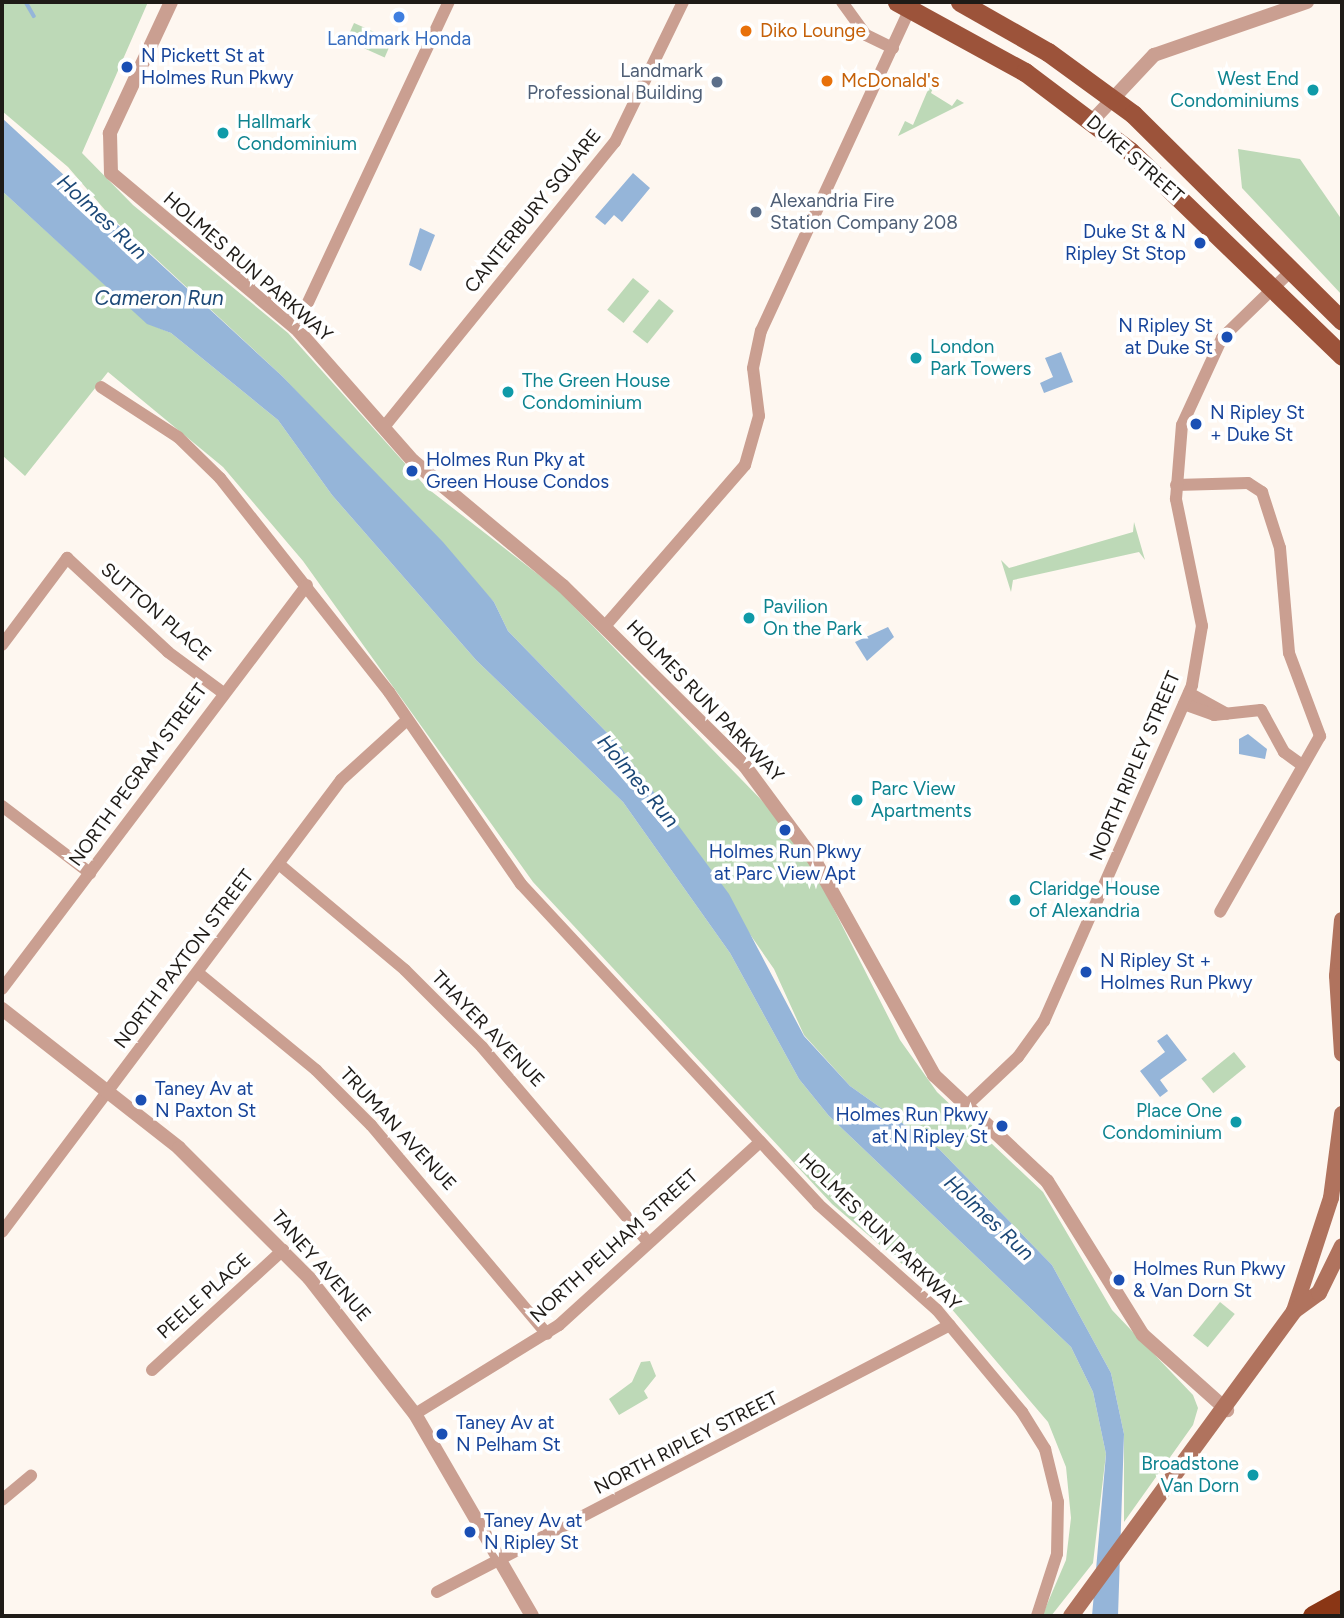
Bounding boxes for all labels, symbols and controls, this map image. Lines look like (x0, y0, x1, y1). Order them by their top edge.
marker: Landmark Honda (391, 9, 407, 25)
place label: Diko Lounge (760, 20, 866, 42)
marker: Diko Lounge (738, 23, 754, 39)
place label: Landmark Honda (327, 28, 471, 50)
place label: N Pickett St at Holmes Run Pkwy (141, 45, 293, 89)
marker: N Pickett St at Holmes Run Pkwy (119, 59, 135, 75)
place label: Landmark Professional Building (527, 60, 703, 104)
place label: West End Condominiums (1170, 68, 1299, 112)
place label: McDonald's (841, 70, 940, 92)
marker: McDonald's (819, 73, 835, 89)
marker: Landmark Professional Building (709, 74, 725, 90)
marker: West End Condominiums (1305, 82, 1321, 98)
place label: Hallmark Condominium (237, 111, 357, 155)
street label: DUKE STREET (1082, 111, 1188, 207)
marker: Hallmark Condominium (215, 125, 231, 141)
street label: CANTERBURY SQUARE (460, 125, 606, 297)
water label: Holmes Run (52, 169, 152, 265)
street label: HOLMES RUN PARKWAY (159, 187, 337, 347)
place label: Alexandria Fire Station Company 208 (770, 190, 958, 234)
marker: Alexandria Fire Station Company 208 (748, 204, 764, 220)
place label: Duke St & N Ripley St Stop (1065, 221, 1186, 265)
marker: Duke St & N Ripley St Stop (1192, 235, 1208, 251)
water label: Cameron Run (94, 285, 224, 311)
place label: N Ripley St at Duke St (1118, 315, 1213, 359)
marker: N Ripley St at Duke St (1219, 329, 1235, 345)
place label: London Park Towers (930, 336, 1031, 380)
marker: London Park Towers (908, 350, 924, 366)
place label: The Green House Condominium (522, 370, 670, 414)
marker: The Green House Condominium (500, 384, 516, 400)
place label: N Ripley St + Duke St (1210, 402, 1305, 446)
marker: N Ripley St + Duke St (1188, 416, 1204, 432)
place label: Holmes Run Pky at Green House Condos (426, 449, 609, 493)
marker: Holmes Run Pky at Green House Condos (404, 463, 420, 479)
street label: SUTTON PLACE (96, 558, 216, 666)
place label: Pavilion On the Park (763, 596, 862, 640)
marker: Pavilion On the Park (741, 610, 757, 626)
street label: HOLMES RUN PARKWAY (622, 615, 788, 787)
street label: NORTH RIPLEY STREET (1085, 668, 1185, 864)
street label: NORTH PEGRAM STREET (64, 679, 212, 871)
water label: Holmes Run (592, 729, 684, 833)
place label: Parc View Apartments (871, 778, 972, 822)
marker: Parc View Apartments (849, 792, 865, 808)
marker: Holmes Run Pkwy at Parc View Apt (777, 822, 793, 838)
place label: Holmes Run Pkwy at Parc View Apt (709, 841, 861, 885)
street label: NORTH PAXTON STREET (109, 865, 259, 1053)
place label: Claridge House of Alexandria (1029, 878, 1160, 922)
marker: Claridge House of Alexandria (1007, 892, 1023, 908)
place label: N Ripley St + Holmes Run Pkwy (1100, 950, 1252, 994)
marker: N Ripley St + Holmes Run Pkwy (1078, 964, 1094, 980)
street label: THAYER AVENUE (427, 966, 549, 1092)
street label: TRUMAN AVENUE (335, 1063, 461, 1195)
place label: Taney Av at N Paxton St (155, 1078, 256, 1122)
marker: Taney Av at N Paxton St (133, 1092, 149, 1108)
place label: Place One Condominium (1102, 1100, 1222, 1144)
place label: Holmes Run Pkwy at N Ripley St (836, 1104, 988, 1148)
marker: Place One Condominium (1228, 1114, 1244, 1130)
marker: Holmes Run Pkwy at N Ripley St (994, 1118, 1010, 1134)
street label: HOLMES RUN PARKWAY (794, 1149, 966, 1315)
street label: NORTH PELHAM STREET (525, 1165, 703, 1327)
water label: Holmes Run (939, 1170, 1039, 1266)
street label: TANEY AVENUE (266, 1206, 376, 1326)
street label: PEELE PLACE (153, 1248, 255, 1344)
place label: Holmes Run Pkwy & Van Dorn St (1133, 1258, 1285, 1302)
marker: Holmes Run Pkwy & Van Dorn St (1111, 1272, 1127, 1288)
street label: NORTH RIPLEY STREET (590, 1387, 782, 1499)
place label: Taney Av at N Pelham St (456, 1412, 561, 1456)
marker: Taney Av at N Pelham St (434, 1426, 450, 1442)
place label: Broadstone Van Dorn (1141, 1453, 1239, 1497)
marker: Broadstone Van Dorn (1245, 1467, 1261, 1483)
place label: Taney Av at N Ripley St (484, 1510, 583, 1554)
marker: Taney Av at N Ripley St (462, 1524, 478, 1540)

